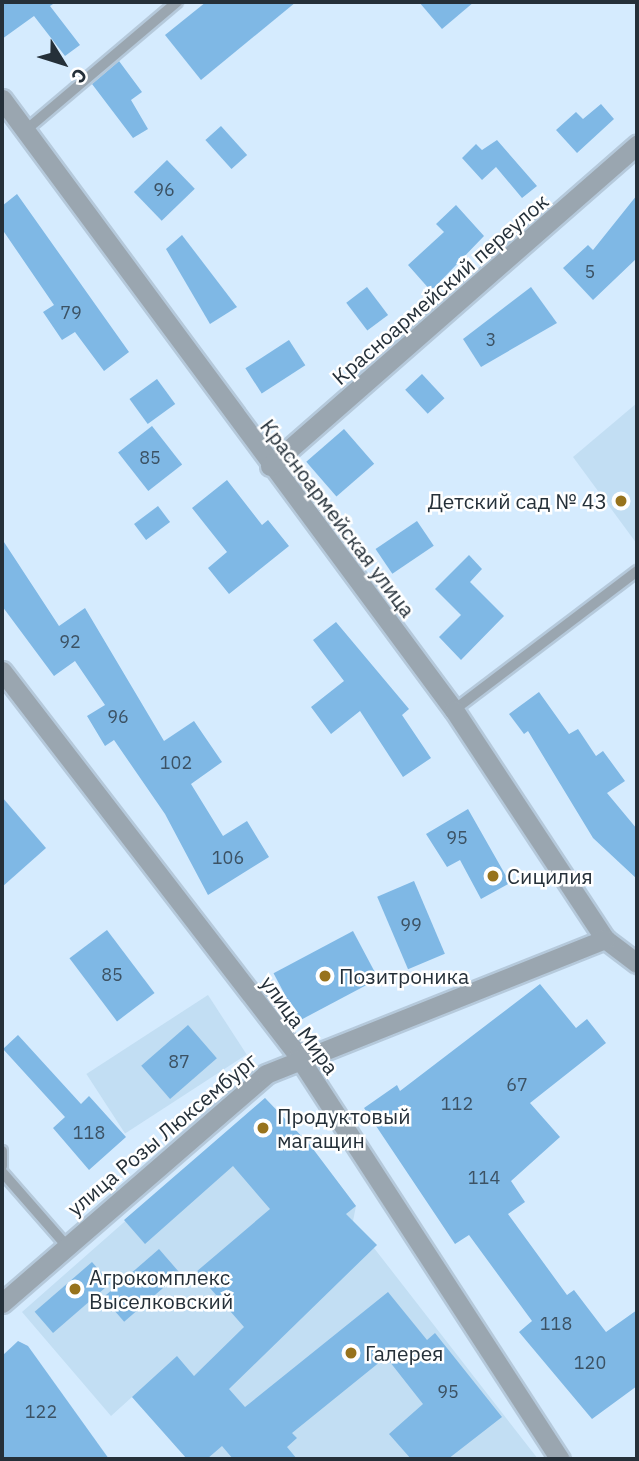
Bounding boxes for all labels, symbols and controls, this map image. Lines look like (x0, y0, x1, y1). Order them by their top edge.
north arrow (28, 28, 98, 98)
text: С (66, 64, 93, 88)
house number: 96 (153, 179, 175, 201)
street label: Красноармейский переулок (327, 188, 553, 390)
house number: 5 (585, 261, 595, 283)
house number: 79 (60, 302, 82, 324)
house number: 3 (486, 329, 496, 351)
street label: Красноармейская улица (255, 414, 421, 622)
house number: 85 (139, 447, 161, 469)
place label: Детский сад № 43 (428, 488, 607, 514)
marker: Детский сад № 43 (613, 493, 629, 509)
house number: 92 (59, 631, 81, 653)
house number: 96 (107, 706, 129, 728)
house number: 102 (160, 752, 192, 774)
house number: 95 (446, 827, 468, 849)
house number: 106 (212, 847, 244, 869)
place label: Сицилия (507, 863, 593, 889)
marker: Сицилия (485, 868, 501, 884)
house number: 99 (400, 914, 422, 936)
place label: Позитроника (339, 963, 469, 989)
house number: 85 (101, 964, 123, 986)
marker: Позитроника (317, 968, 333, 984)
street label: улица Мира (256, 971, 344, 1079)
street label: улица Розы Люксембург (62, 1047, 262, 1221)
house number: 87 (168, 1051, 190, 1073)
house number: 67 (506, 1074, 528, 1096)
house number: 112 (441, 1093, 473, 1115)
place label: Продуктовый магащин (277, 1103, 411, 1153)
marker: Продуктовый магащин (255, 1120, 271, 1136)
house number: 118 (73, 1122, 105, 1144)
house number: 114 (468, 1167, 500, 1189)
place label: Агрокомплекс Выселковский (89, 1264, 233, 1314)
marker: Агрокомплекс Выселковский (67, 1281, 83, 1297)
house number: 118 (540, 1313, 572, 1335)
place label: Галерея (365, 1340, 443, 1366)
marker: Галерея (343, 1345, 359, 1361)
house number: 120 (574, 1352, 606, 1374)
house number: 95 (437, 1381, 459, 1403)
house number: 122 (25, 1401, 57, 1423)

